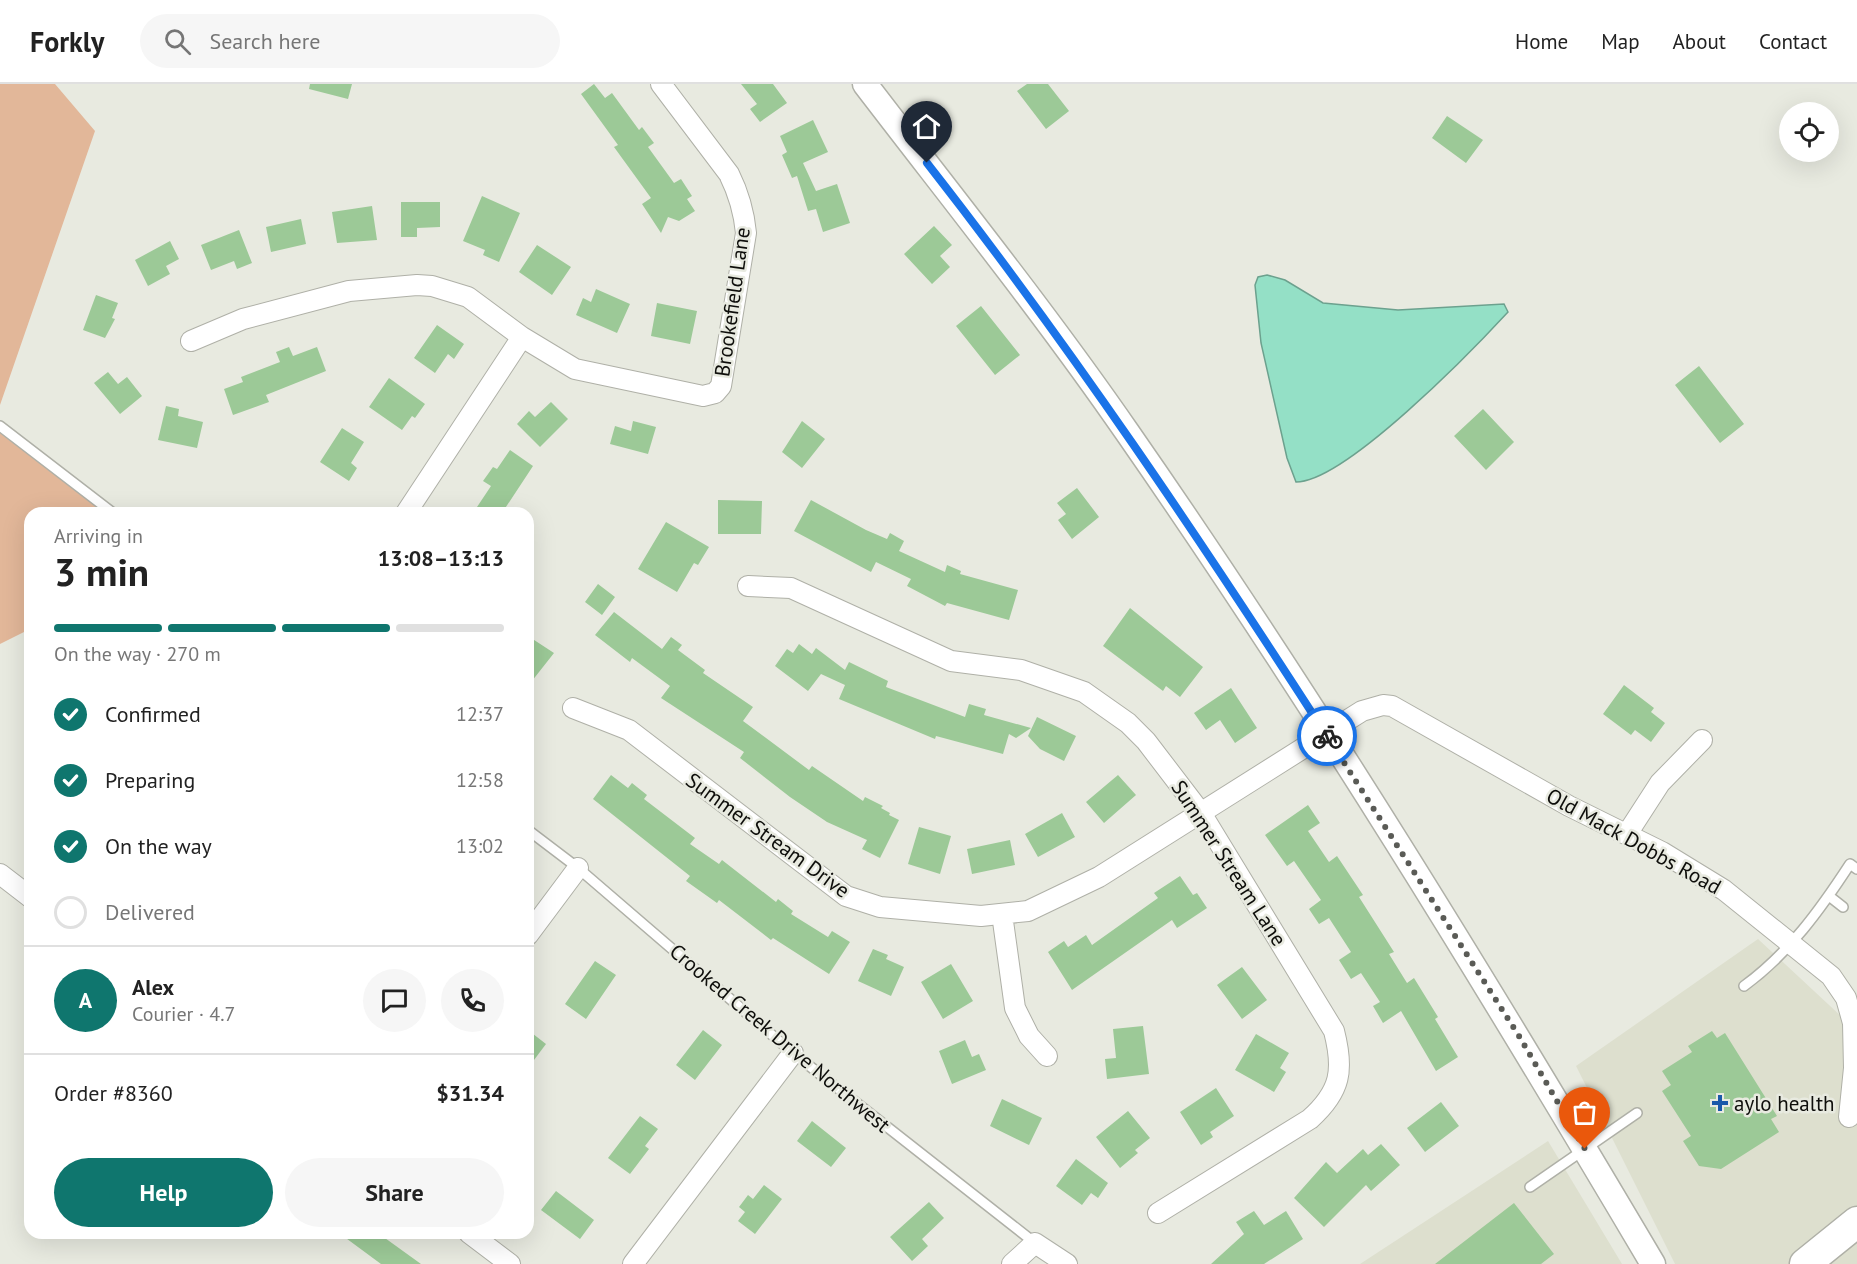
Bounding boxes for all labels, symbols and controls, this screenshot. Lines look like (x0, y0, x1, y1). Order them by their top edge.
search box (140, 14, 560, 68)
text: Forkly (30, 23, 104, 60)
icon: search (161, 25, 194, 58)
text: Search here (209, 27, 320, 55)
text: Home (1515, 28, 1568, 55)
text: Map (1601, 28, 1640, 55)
text: About (1673, 28, 1726, 55)
text: Contact (1759, 28, 1827, 55)
pin (901, 101, 952, 163)
map controls (1779, 102, 1839, 162)
button: locate (1779, 102, 1839, 162)
icon: home (910, 110, 943, 143)
street label: Brookefield Lane (708, 226, 756, 378)
text: Arriving in (54, 523, 143, 549)
text: 13:08–13:13 (378, 544, 504, 572)
text: 3 min (54, 546, 149, 597)
text: On the way · 270 m (54, 641, 221, 667)
icon: check (54, 698, 87, 731)
text: Confirmed (105, 700, 201, 728)
text: 12:37 (456, 701, 504, 727)
courier (1297, 706, 1357, 766)
icon: bike (1311, 720, 1344, 753)
icon: check (54, 764, 87, 797)
text: Preparing (105, 766, 195, 794)
street label: Summer Stream Drive (681, 766, 855, 904)
text: 12:58 (456, 767, 504, 793)
street label: Summer Stream Lane (1165, 775, 1293, 951)
street label: Old Mack Dobbs Road (1542, 782, 1726, 900)
icon: check (54, 830, 87, 863)
text: On the way (105, 832, 212, 860)
text: 13:02 (456, 833, 504, 859)
text: Delivered (105, 898, 195, 926)
street label: Crooked Creek Drive Northwest (664, 938, 896, 1138)
button: chat (363, 969, 426, 1032)
button: phone (441, 969, 504, 1032)
text: Alex (132, 973, 174, 1001)
text: A (79, 986, 92, 1014)
text: Courier · 4.7 (132, 1001, 235, 1027)
text: Order #8360 (54, 1079, 173, 1107)
text: $31.34 (436, 1079, 504, 1107)
pin (1559, 1087, 1610, 1149)
place label: aylo health (1734, 1090, 1835, 1117)
marker: aylo health (1711, 1094, 1729, 1112)
icon: bag (1568, 1096, 1601, 1129)
button: Help (54, 1158, 273, 1227)
button: Share (285, 1158, 504, 1227)

